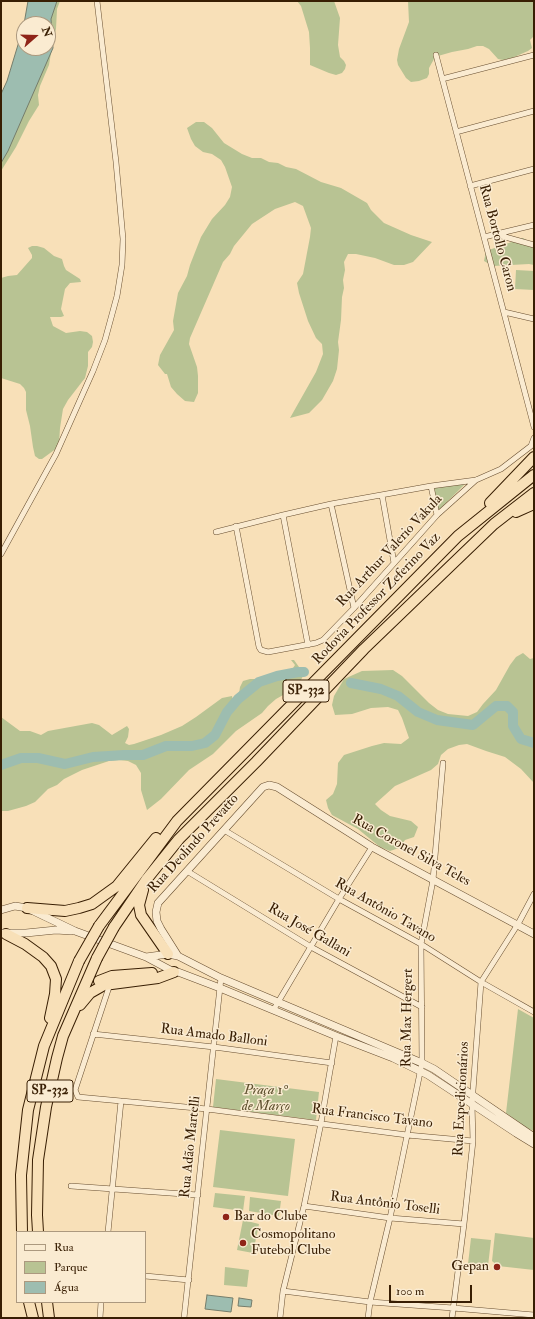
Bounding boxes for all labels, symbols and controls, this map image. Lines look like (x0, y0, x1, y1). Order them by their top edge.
north arrow (16, 16, 56, 56)
text: N (39, 25, 55, 39)
street label: Rua Bortollo Caron (475, 183, 519, 293)
street label: Rua Arthur Valerio Vakula (334, 491, 446, 611)
street label: Rodovia Professor Zeferino Vaz (309, 529, 445, 669)
road number: SP-332 (283, 680, 329, 702)
street label: Rua Deolindo Prevatto (145, 791, 243, 897)
street label: Rua Coronel Silva Teles (349, 811, 473, 891)
street label: Rua Antônio Tavano (332, 875, 438, 947)
street label: Rua José Gallani (265, 900, 353, 962)
street label: Rua Max Hergert (399, 968, 417, 1068)
street label: Rua Amado Balloni (160, 1021, 268, 1051)
street label: Rua Expedicionários (451, 1041, 473, 1157)
road number: SP-332 (27, 1080, 73, 1102)
park label: Praça 1º de Março (242, 1083, 290, 1116)
street label: Rua Adão Martelli (177, 1095, 205, 1199)
street label: Rua Francisco Tavano (310, 1101, 434, 1133)
street label: Rua Antônio Toselli (329, 1189, 441, 1219)
place label: Bar do Clube (234, 1209, 307, 1225)
marker: Bar do Clube (221, 1212, 231, 1222)
place label: Cosmopolitano Futebol Clube (251, 1227, 336, 1260)
legend (16, 1231, 146, 1303)
marker: Cosmopolitano Futebol Clube (238, 1238, 248, 1248)
text: Rua (54, 1240, 74, 1255)
place label: Gepan (451, 1259, 489, 1275)
text: Parque (54, 1260, 88, 1275)
marker: Gepan (492, 1262, 502, 1272)
scale bar (391, 1277, 474, 1303)
text: Água (54, 1280, 79, 1295)
text: 100 m (396, 1284, 424, 1299)

